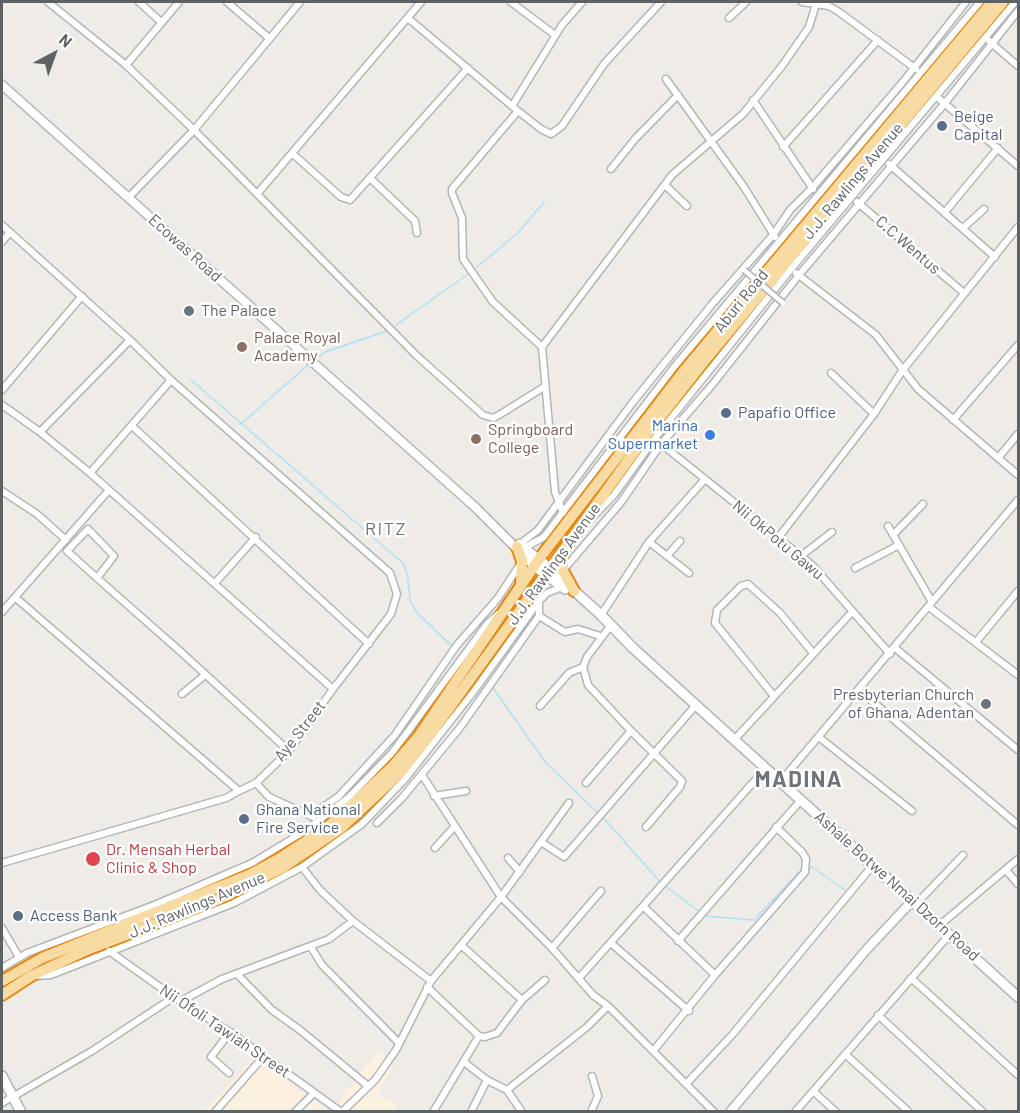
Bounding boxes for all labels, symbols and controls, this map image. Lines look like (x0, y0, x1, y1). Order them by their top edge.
north arrow (24, 24, 84, 84)
text: N (56, 29, 76, 51)
place label: Beige Capital (954, 107, 1002, 145)
street label: J.J. Rawlings Avenue (799, 119, 907, 243)
marker: Beige Capital (935, 119, 949, 133)
street label: Ecowas Road (144, 210, 226, 286)
street label: C.C Wentus (872, 212, 944, 278)
street label: Aburi Road (710, 266, 772, 336)
place label: The Palace (201, 301, 277, 321)
marker: The Palace (182, 304, 196, 318)
place label: Palace Royal Academy (254, 328, 341, 366)
marker: Palace Royal Academy (235, 340, 249, 354)
place label: Papafio Office (738, 403, 836, 423)
marker: Papafio Office (719, 406, 733, 420)
place label: Marina Supermarket (608, 416, 698, 454)
place label: Springboard College (488, 420, 573, 458)
marker: Marina Supermarket (703, 428, 717, 442)
marker: Springboard College (469, 432, 483, 446)
street label: Nii OkPotu Gawu (728, 496, 828, 584)
street label: J.J. Rawlings Avenue (503, 499, 605, 629)
district label: RITZ (365, 518, 407, 540)
place label: Presbyterian Church of Ghana, Adentan (833, 685, 974, 723)
street label: Aye Street (270, 697, 330, 765)
marker: Presbyterian Church of Ghana, Adentan (979, 697, 993, 711)
district label: MADINA (755, 767, 843, 793)
place label: Ghana National Fire Service (256, 800, 361, 838)
street label: Ashale Botwe Nmai Dzorn Road (811, 807, 983, 965)
marker: Ghana National Fire Service (237, 812, 251, 826)
place label: Dr. Mensah Herbal Clinic & Shop (106, 840, 231, 878)
marker: Dr. Mensah Herbal Clinic & Shop (84, 850, 102, 868)
street label: J.J. Rawlings Avenue (126, 868, 268, 942)
place label: Access Bank (30, 906, 118, 926)
marker: Access Bank (11, 909, 25, 923)
street label: Nii Ofoli Tawiah Street (156, 980, 294, 1082)

